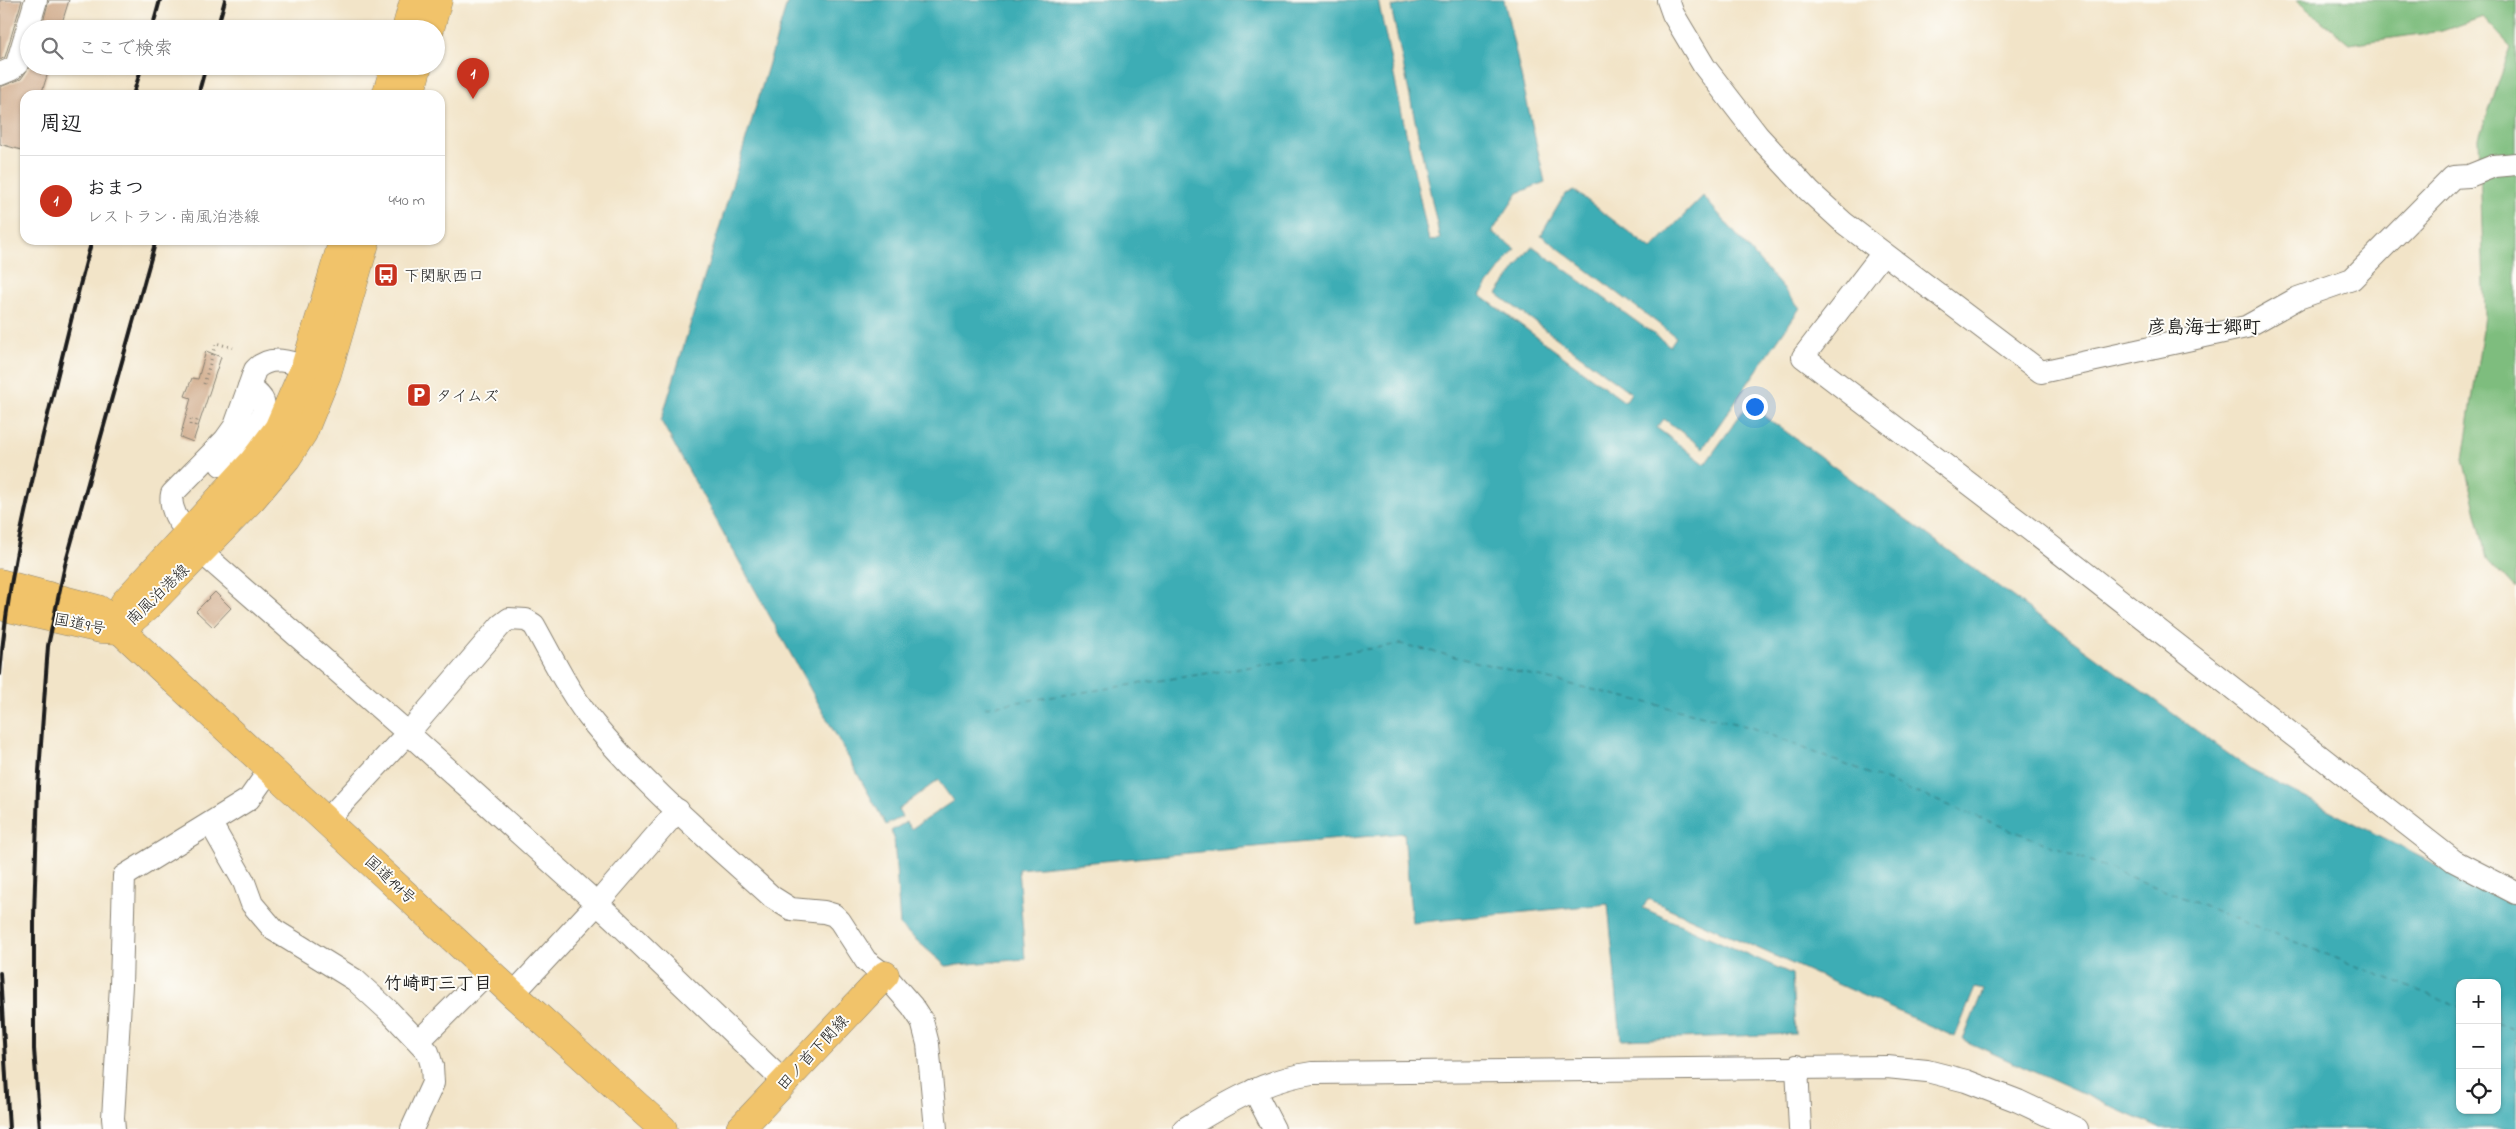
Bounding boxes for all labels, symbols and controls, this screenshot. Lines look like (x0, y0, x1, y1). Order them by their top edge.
search box (20, 20, 445, 75)
icon: search (38, 34, 66, 62)
text: ここで検索 (78, 36, 173, 63)
pin: 1 (457, 58, 489, 99)
text: 周辺 (40, 110, 82, 140)
text: おまつ (87, 176, 144, 203)
text: 1 (53, 189, 59, 213)
text: 440 m (388, 189, 425, 213)
text: レストラン · 南風泊港線 (87, 206, 260, 230)
bus stop icon: 下関駅西口 (373, 262, 399, 288)
place label: 下関駅西口 (404, 265, 484, 289)
district label: 彦島海士郷町 (2147, 315, 2261, 342)
parking icon: タイムズ (406, 382, 432, 408)
place label: タイムズ (436, 385, 499, 409)
your location (1742, 394, 1768, 420)
street label: 南風泊港線 (121, 559, 196, 632)
street label: 国道9号 (51, 608, 108, 642)
street label: 国道191号 (358, 850, 421, 911)
district label: 竹崎町三丁目 (384, 972, 492, 998)
map controls (2456, 979, 2501, 1114)
button: + (2456, 979, 2501, 1024)
street label: 田ノ首下関線 (772, 1010, 855, 1097)
button: − (2456, 1024, 2501, 1069)
button: locate (2456, 1069, 2501, 1114)

